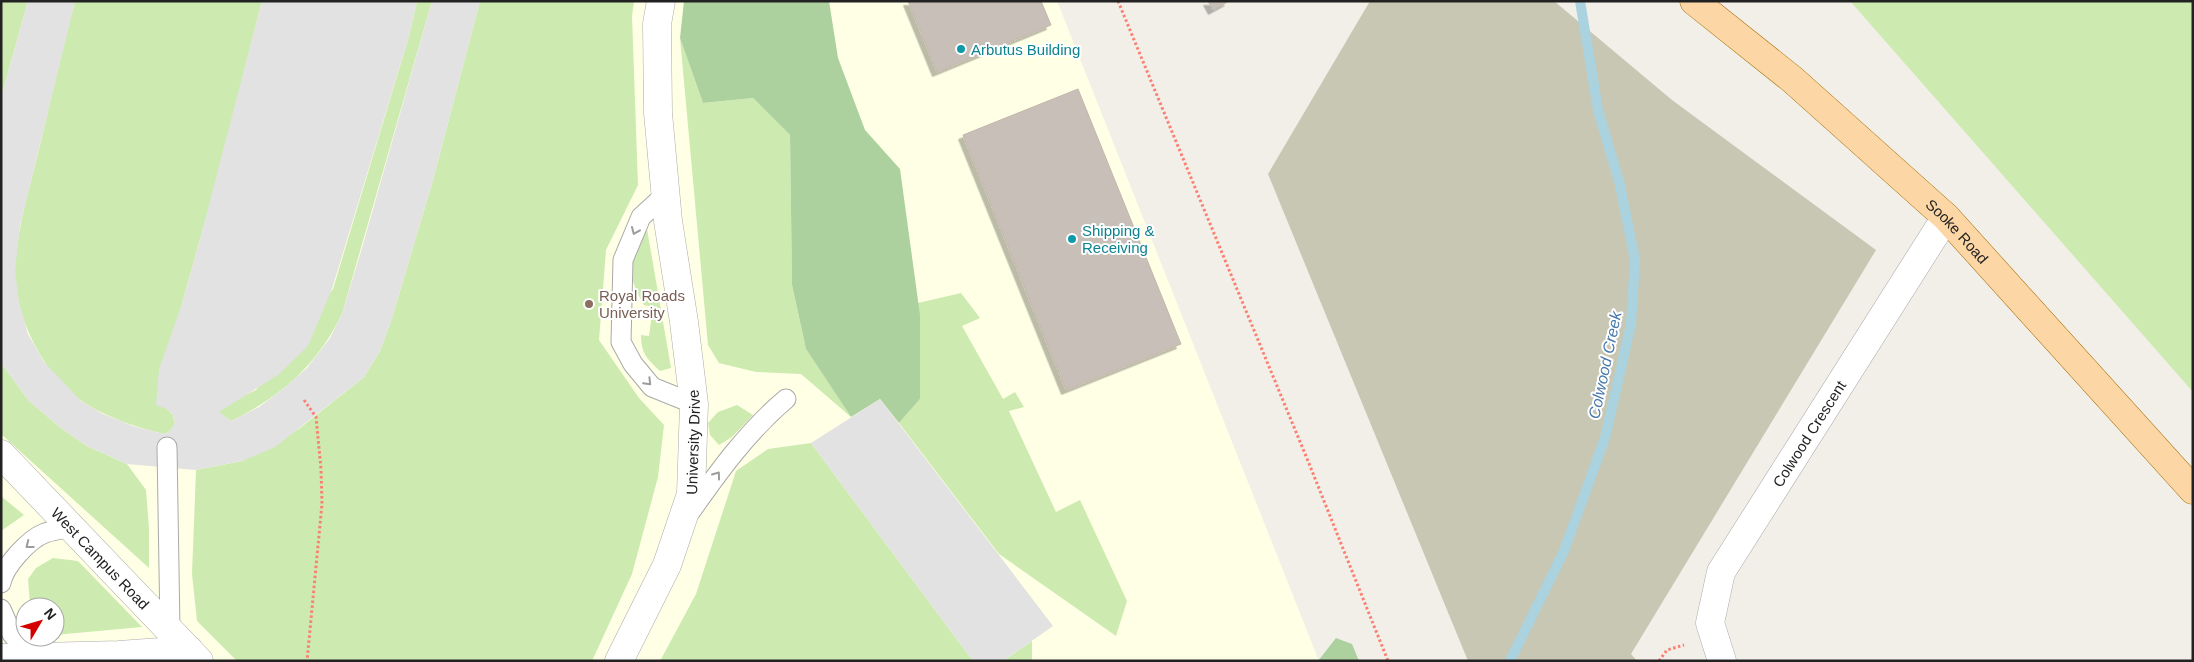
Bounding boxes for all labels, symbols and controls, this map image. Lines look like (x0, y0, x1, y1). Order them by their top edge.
place label: Arbutus Building (971, 41, 1080, 58)
marker: Arbutus Building (955, 43, 967, 55)
street label: Sooke Road (1923, 195, 1992, 267)
place label: Shipping & Receiving (1082, 222, 1155, 256)
one-way arrow (631, 226, 642, 235)
marker: Shipping & Receiving (1066, 233, 1078, 245)
place label: Royal Roads University (599, 287, 685, 321)
marker: Royal Roads University (583, 298, 595, 310)
water label: Colwood Creek (1585, 309, 1625, 420)
one-way arrow (642, 376, 651, 385)
street label: Colwood Crescent (1769, 376, 1849, 490)
street label: University Drive (682, 389, 703, 495)
one-way arrow (711, 471, 720, 481)
street label: West Campus Road (48, 504, 153, 612)
one-way arrow (26, 540, 35, 548)
north arrow (15, 597, 65, 647)
text: N (41, 605, 60, 623)

